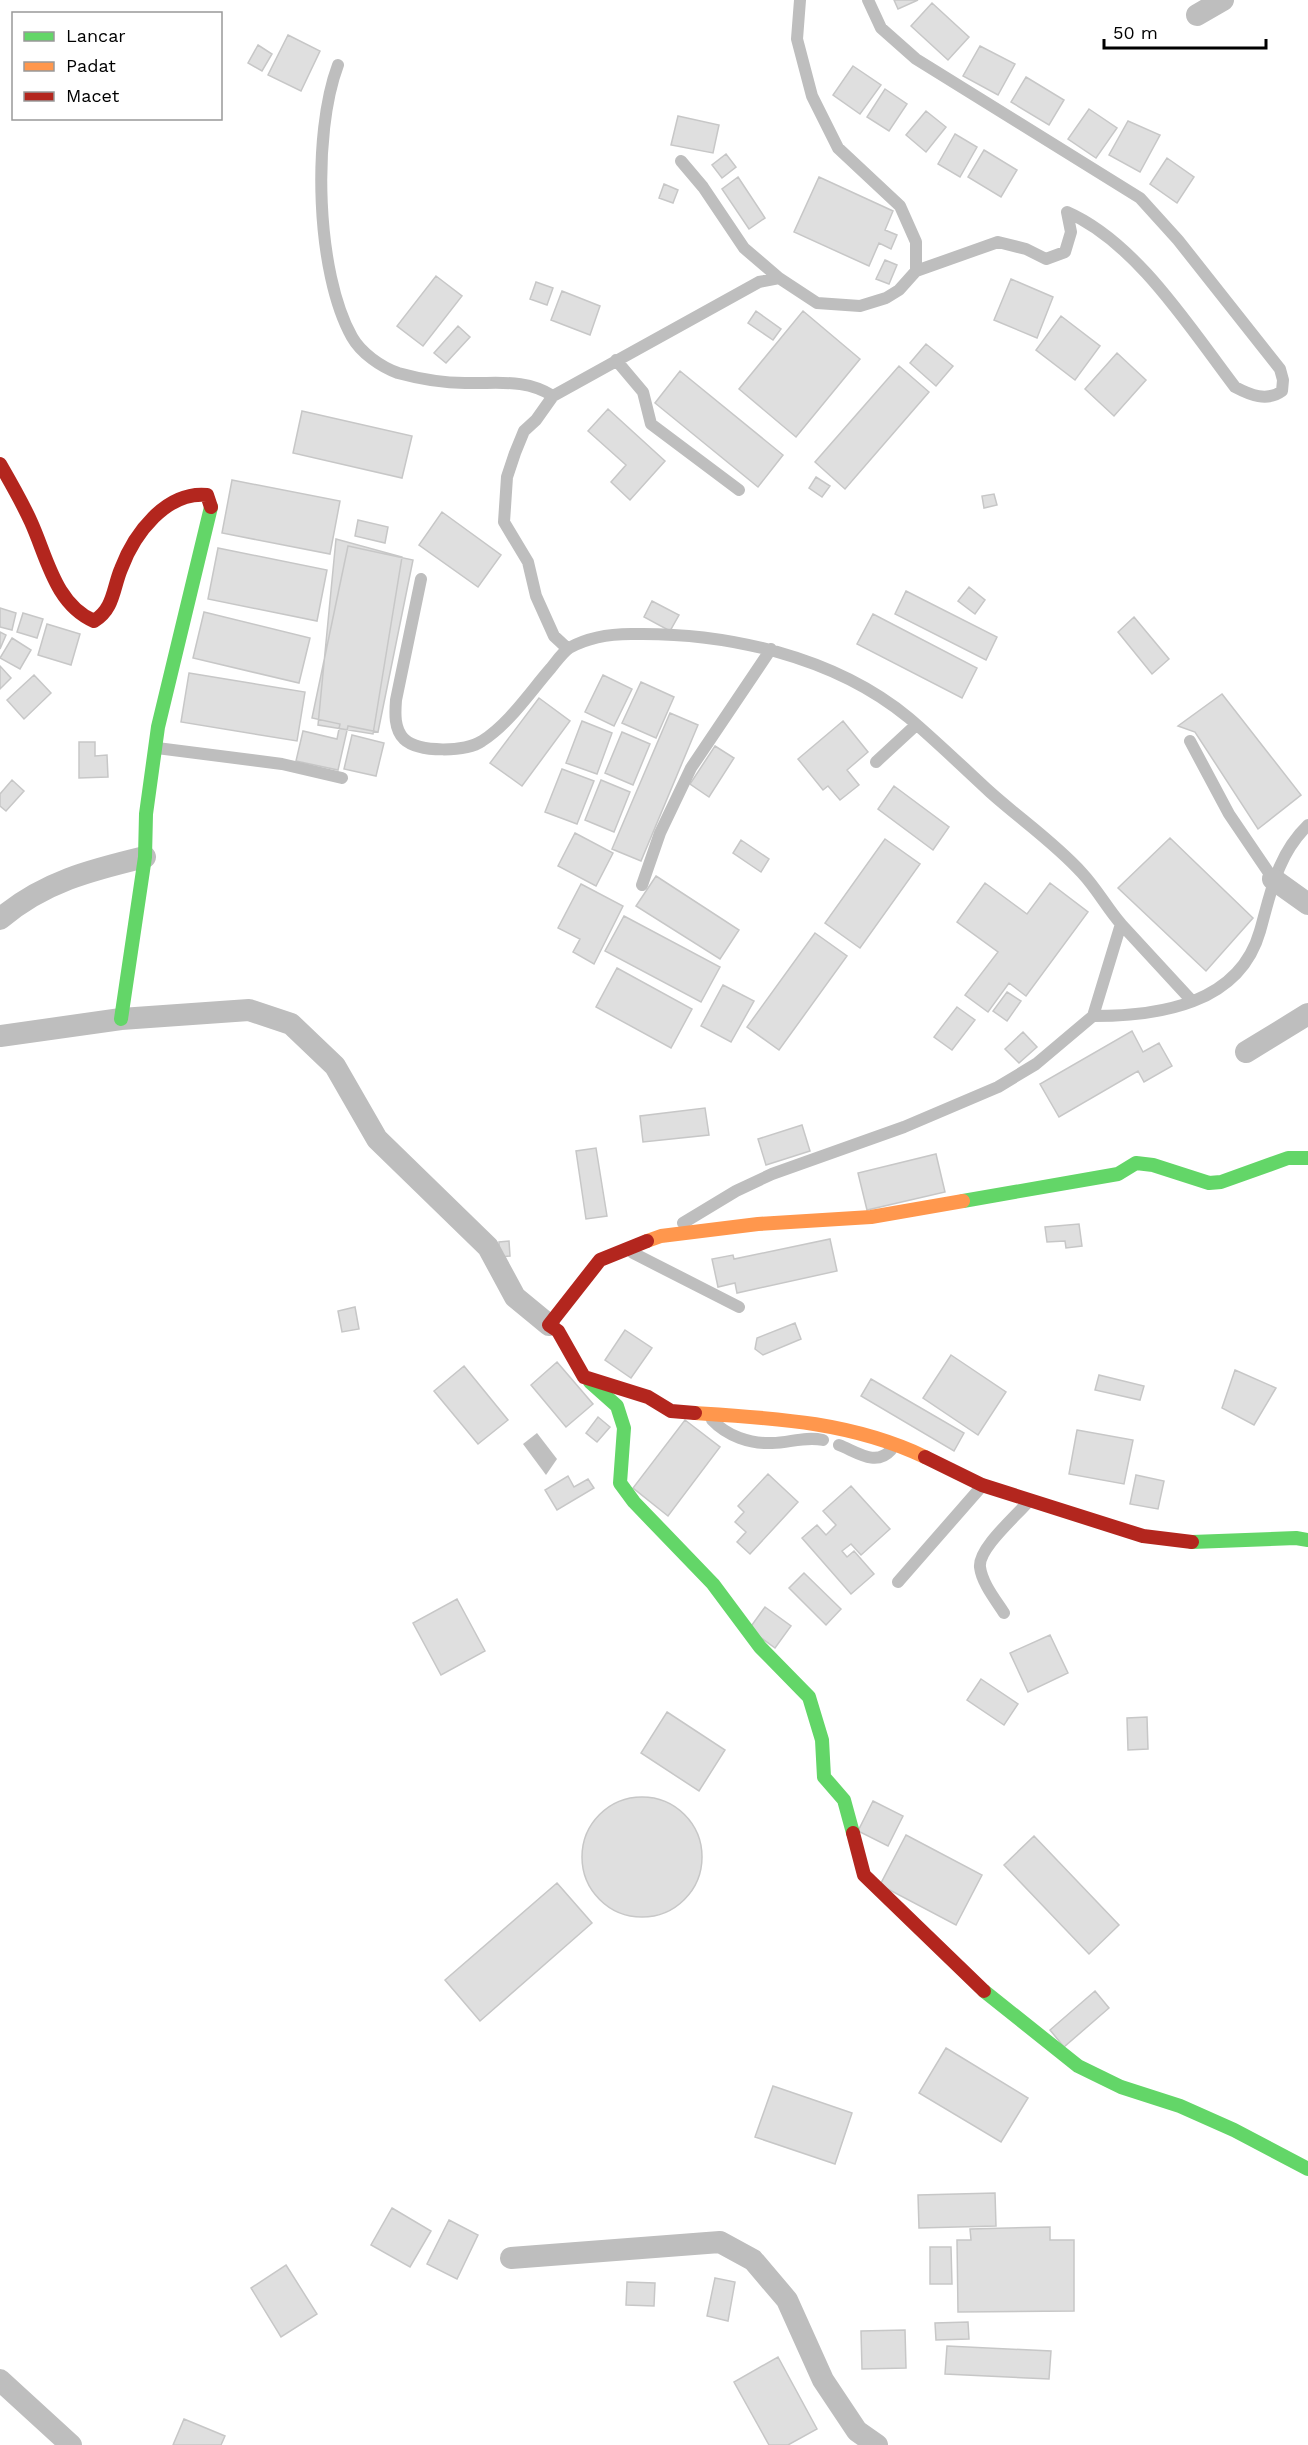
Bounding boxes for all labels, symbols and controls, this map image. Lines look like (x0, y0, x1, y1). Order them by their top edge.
legend (12, 12, 222, 120)
scale bar (1104, 12, 1266, 50)
text: 50 m (1113, 22, 1158, 43)
text: Lancar (66, 25, 126, 46)
text: Padat (66, 55, 116, 76)
text: Macet (66, 85, 120, 106)

